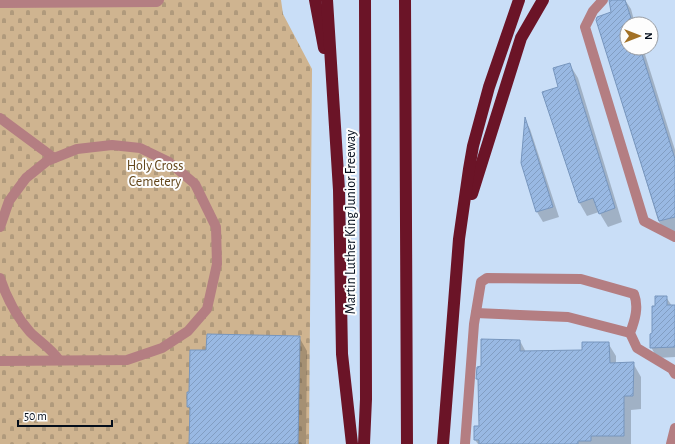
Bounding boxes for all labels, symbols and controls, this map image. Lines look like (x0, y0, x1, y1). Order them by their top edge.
north arrow (619, 16, 659, 56)
text: N (643, 32, 654, 40)
street label: Martin Luther King Junior Freeway (344, 130, 358, 314)
park label: Holy Cross Cemetery (127, 159, 183, 189)
scale bar (18, 402, 112, 428)
text: 50 m (24, 410, 47, 422)

